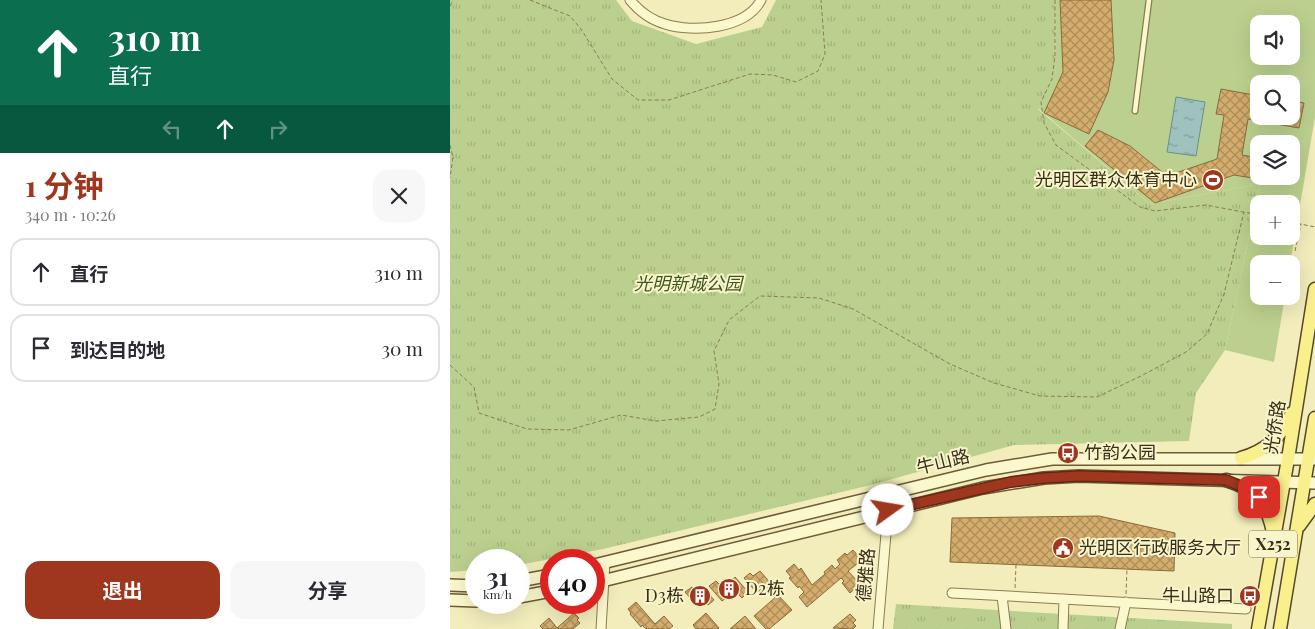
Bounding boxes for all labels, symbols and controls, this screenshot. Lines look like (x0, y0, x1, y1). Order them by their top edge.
text: 310 m (108, 13, 201, 60)
map controls (1250, 15, 1300, 305)
button: sound (1250, 15, 1300, 65)
icon: ahead (25, 20, 90, 85)
text: 直行 (108, 60, 152, 90)
button: search (1250, 75, 1300, 125)
icon: left (158, 115, 186, 143)
icon: ahead (211, 115, 239, 143)
icon: right (264, 115, 292, 143)
button: layers (1250, 135, 1300, 185)
text: 1 分钟 (25, 165, 103, 205)
place label: 光明区群众体育中心 (1035, 167, 1197, 191)
sports icon: 光明区群众体育中心 (1201, 168, 1225, 192)
button: close (373, 170, 425, 222)
button: + (1250, 195, 1300, 245)
text: 340 m · 10:26 (25, 204, 116, 225)
button: − (1250, 255, 1300, 305)
icon: ahead (27, 258, 55, 286)
text: 310 m (374, 259, 423, 285)
text: 直行 (70, 260, 108, 286)
park label: 光明新城公园 (634, 271, 745, 295)
icon: arrive (27, 334, 55, 362)
text: 30 m (381, 335, 423, 361)
text: 到达目的地 (70, 336, 165, 362)
street label: 光侨路 (1258, 398, 1290, 455)
place label: 竹韵公园 (1084, 440, 1156, 464)
bus stop icon: 竹韵公园 (1056, 441, 1080, 465)
street label: 牛山路 (914, 443, 972, 479)
pin (1238, 476, 1280, 518)
position arrow (861, 483, 913, 535)
icon: arrive (1245, 483, 1273, 511)
road number: X252 (1249, 530, 1297, 558)
place label: 光明区行政服务大厅 (1079, 535, 1241, 559)
public building icon: 光明区行政服务大厅 (1051, 536, 1075, 560)
street label: 德雅路 (851, 547, 879, 603)
speed limit sign: 40 (540, 549, 605, 614)
text: 31 (487, 559, 508, 592)
button: 退出 (25, 561, 220, 619)
button: 分享 (230, 561, 425, 619)
place label: D2栋 (745, 576, 785, 600)
building icon: D2栋 (717, 577, 741, 601)
place label: D3栋 (645, 583, 684, 607)
place label: 牛山路口 (1162, 583, 1234, 607)
building icon: D3栋 (688, 584, 712, 608)
bus stop icon: 牛山路口 (1238, 584, 1262, 608)
text: km/h (483, 586, 512, 602)

